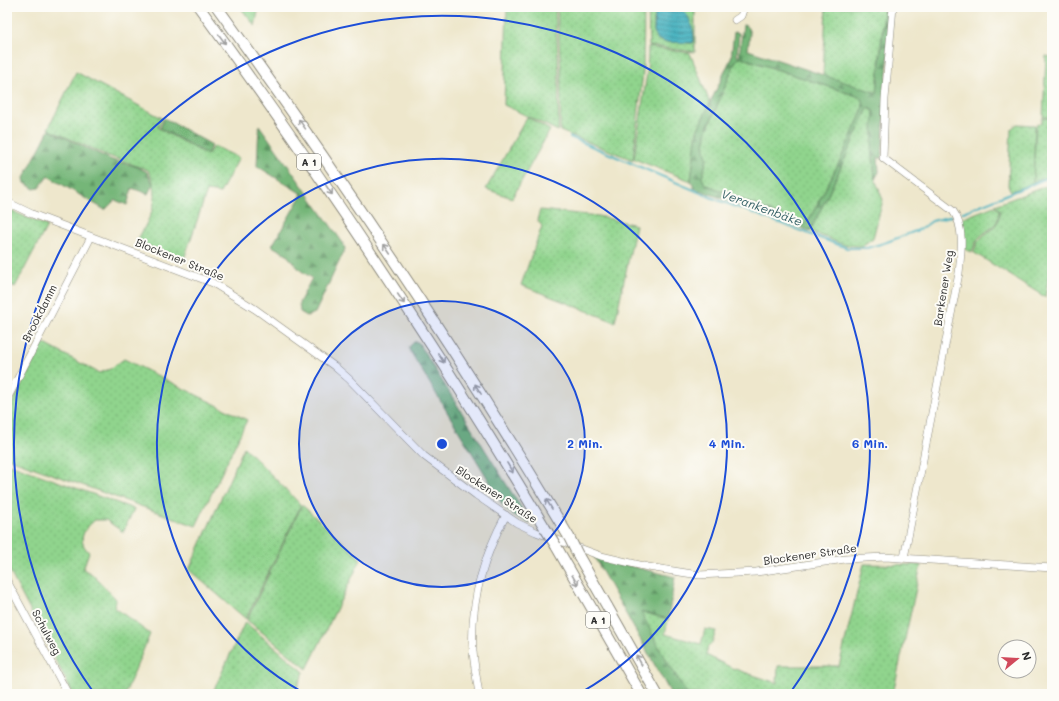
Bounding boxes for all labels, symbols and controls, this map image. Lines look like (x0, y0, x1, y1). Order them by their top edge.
one-way arrow (218, 33, 226, 44)
one-way arrow (298, 119, 306, 130)
road number: A 1 (297, 154, 321, 170)
one-way arrow (325, 185, 333, 196)
water label: Verankenbäke (719, 185, 805, 229)
street label: Blockener Straße (133, 234, 227, 284)
one-way arrow (383, 244, 391, 255)
street label: Barkener Weg (930, 249, 956, 327)
street label: Brookdamm (18, 282, 60, 344)
one-way arrow (397, 293, 405, 304)
one-way arrow (437, 352, 445, 363)
one-way arrow (473, 383, 481, 395)
text: 2 Min. (567, 435, 603, 451)
text: 4 Min. (709, 435, 745, 451)
text: 6 Min. (852, 435, 888, 451)
centre of rings (435, 437, 449, 451)
street label: Blockener Straße (453, 462, 541, 526)
one-way arrow (506, 462, 514, 474)
one-way arrow (544, 498, 552, 510)
street label: Blockener Straße (762, 540, 858, 568)
one-way arrow (572, 574, 580, 586)
street label: Schulweg (29, 607, 65, 657)
road number: A 1 (586, 612, 610, 628)
north arrow (997, 639, 1037, 679)
text: N (1019, 649, 1035, 662)
one-way arrow (634, 654, 642, 666)

